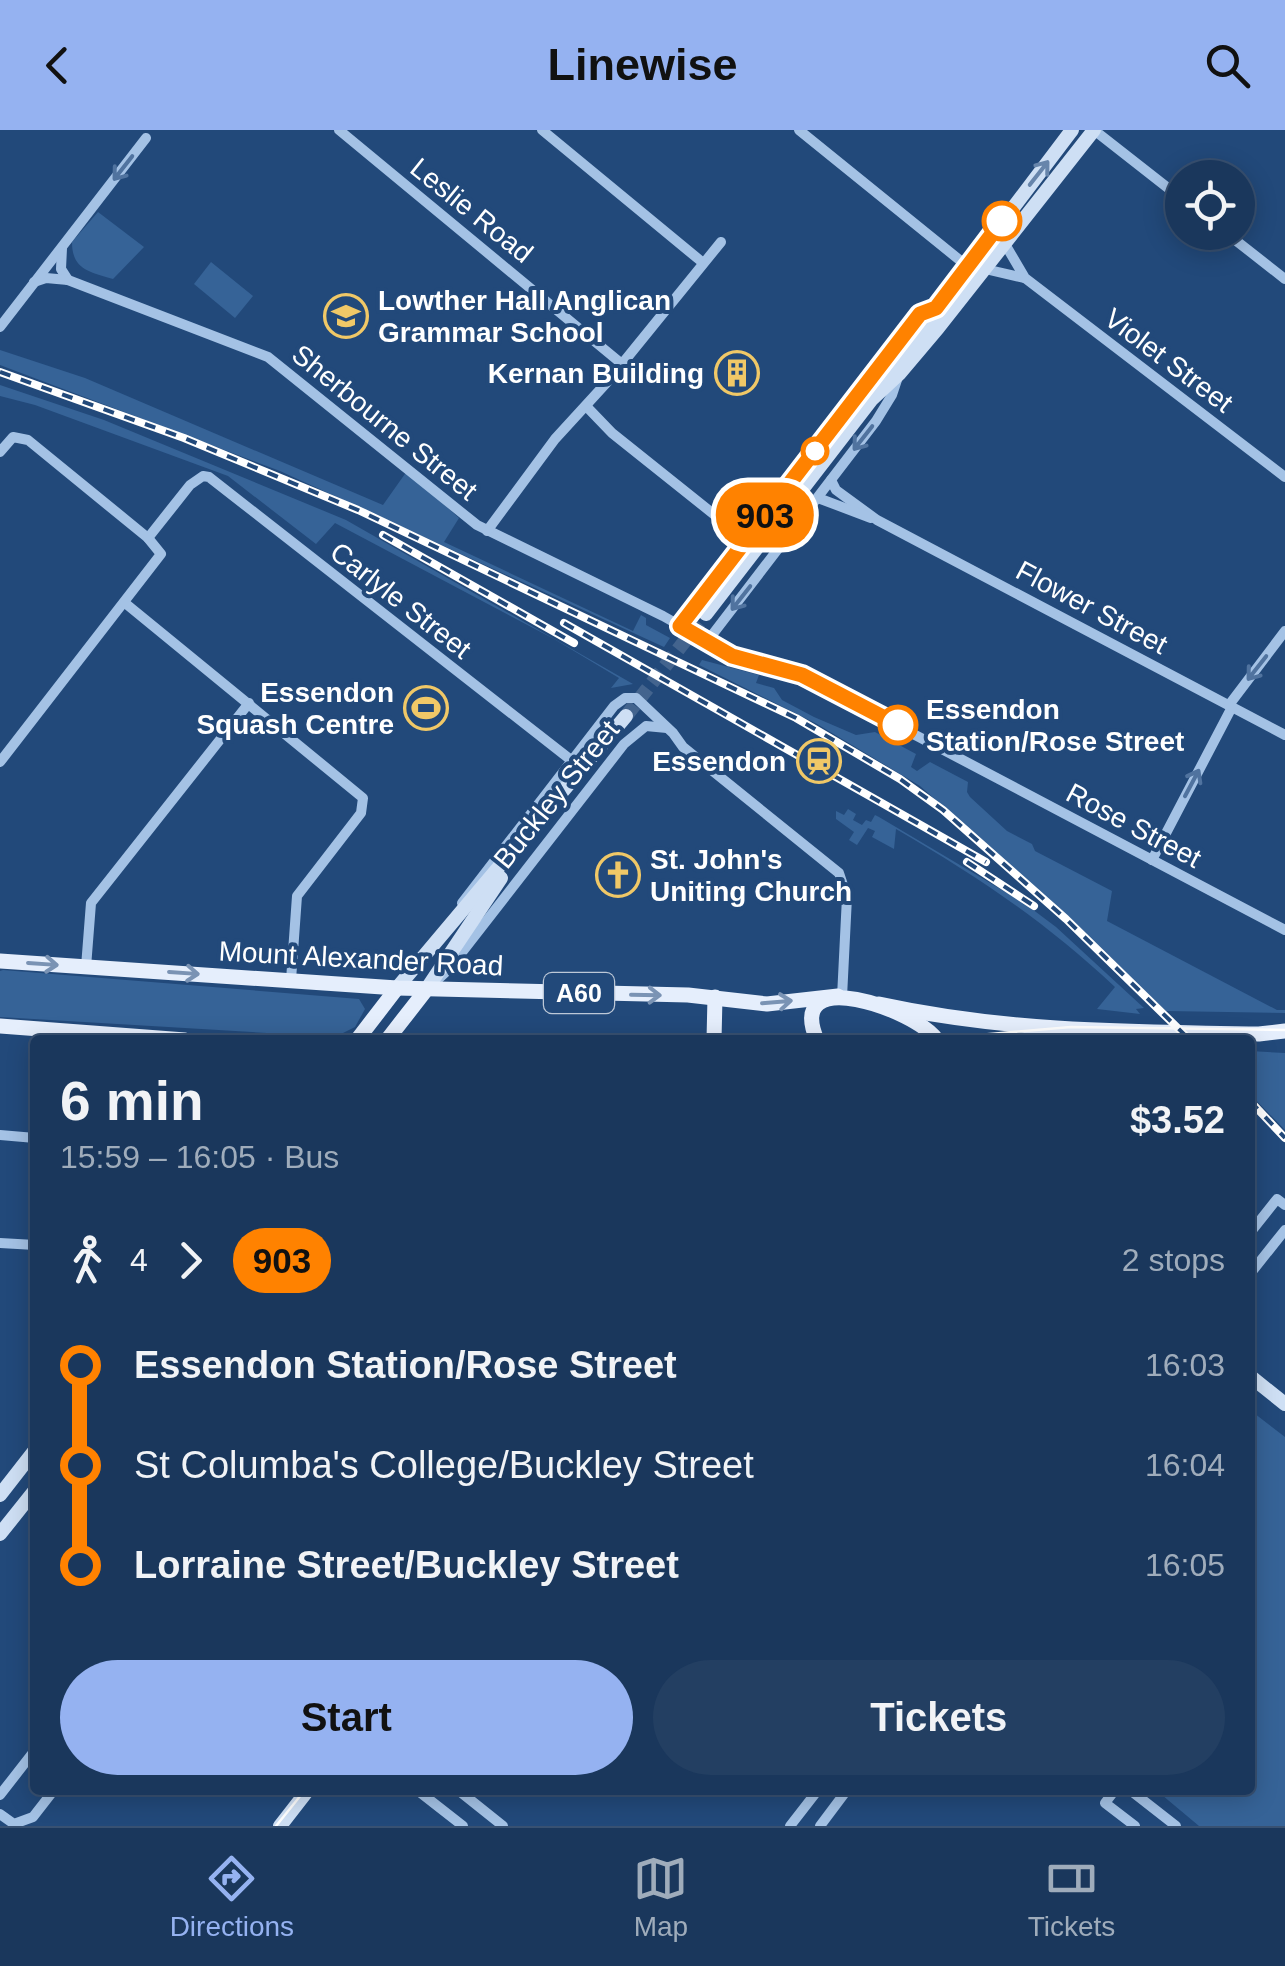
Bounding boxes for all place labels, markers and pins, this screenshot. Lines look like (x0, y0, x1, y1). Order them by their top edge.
unlabelled marker (983, 202, 1021, 240)
place label: Lowther Hall Anglican Grammar School (378, 285, 671, 348)
school or university icon: Lowther Hall Anglican Grammar School (323, 293, 369, 339)
building icon: Kernan Building (714, 350, 760, 396)
place label: Kernan Building (488, 358, 704, 389)
unlabelled marker (802, 438, 828, 464)
place label: Essendon Squash Centre (196, 677, 394, 740)
sports icon: Essendon Squash Centre (403, 685, 449, 731)
place label: Essendon Station/Rose Street (926, 694, 1184, 757)
marker: Essendon Station/Rose Street (879, 706, 917, 744)
station icon: Essendon (796, 738, 842, 784)
place label: Essendon (652, 746, 786, 777)
place label: St. John's Uniting Church (650, 844, 852, 907)
church icon: St. John's Uniting Church (595, 852, 641, 898)

